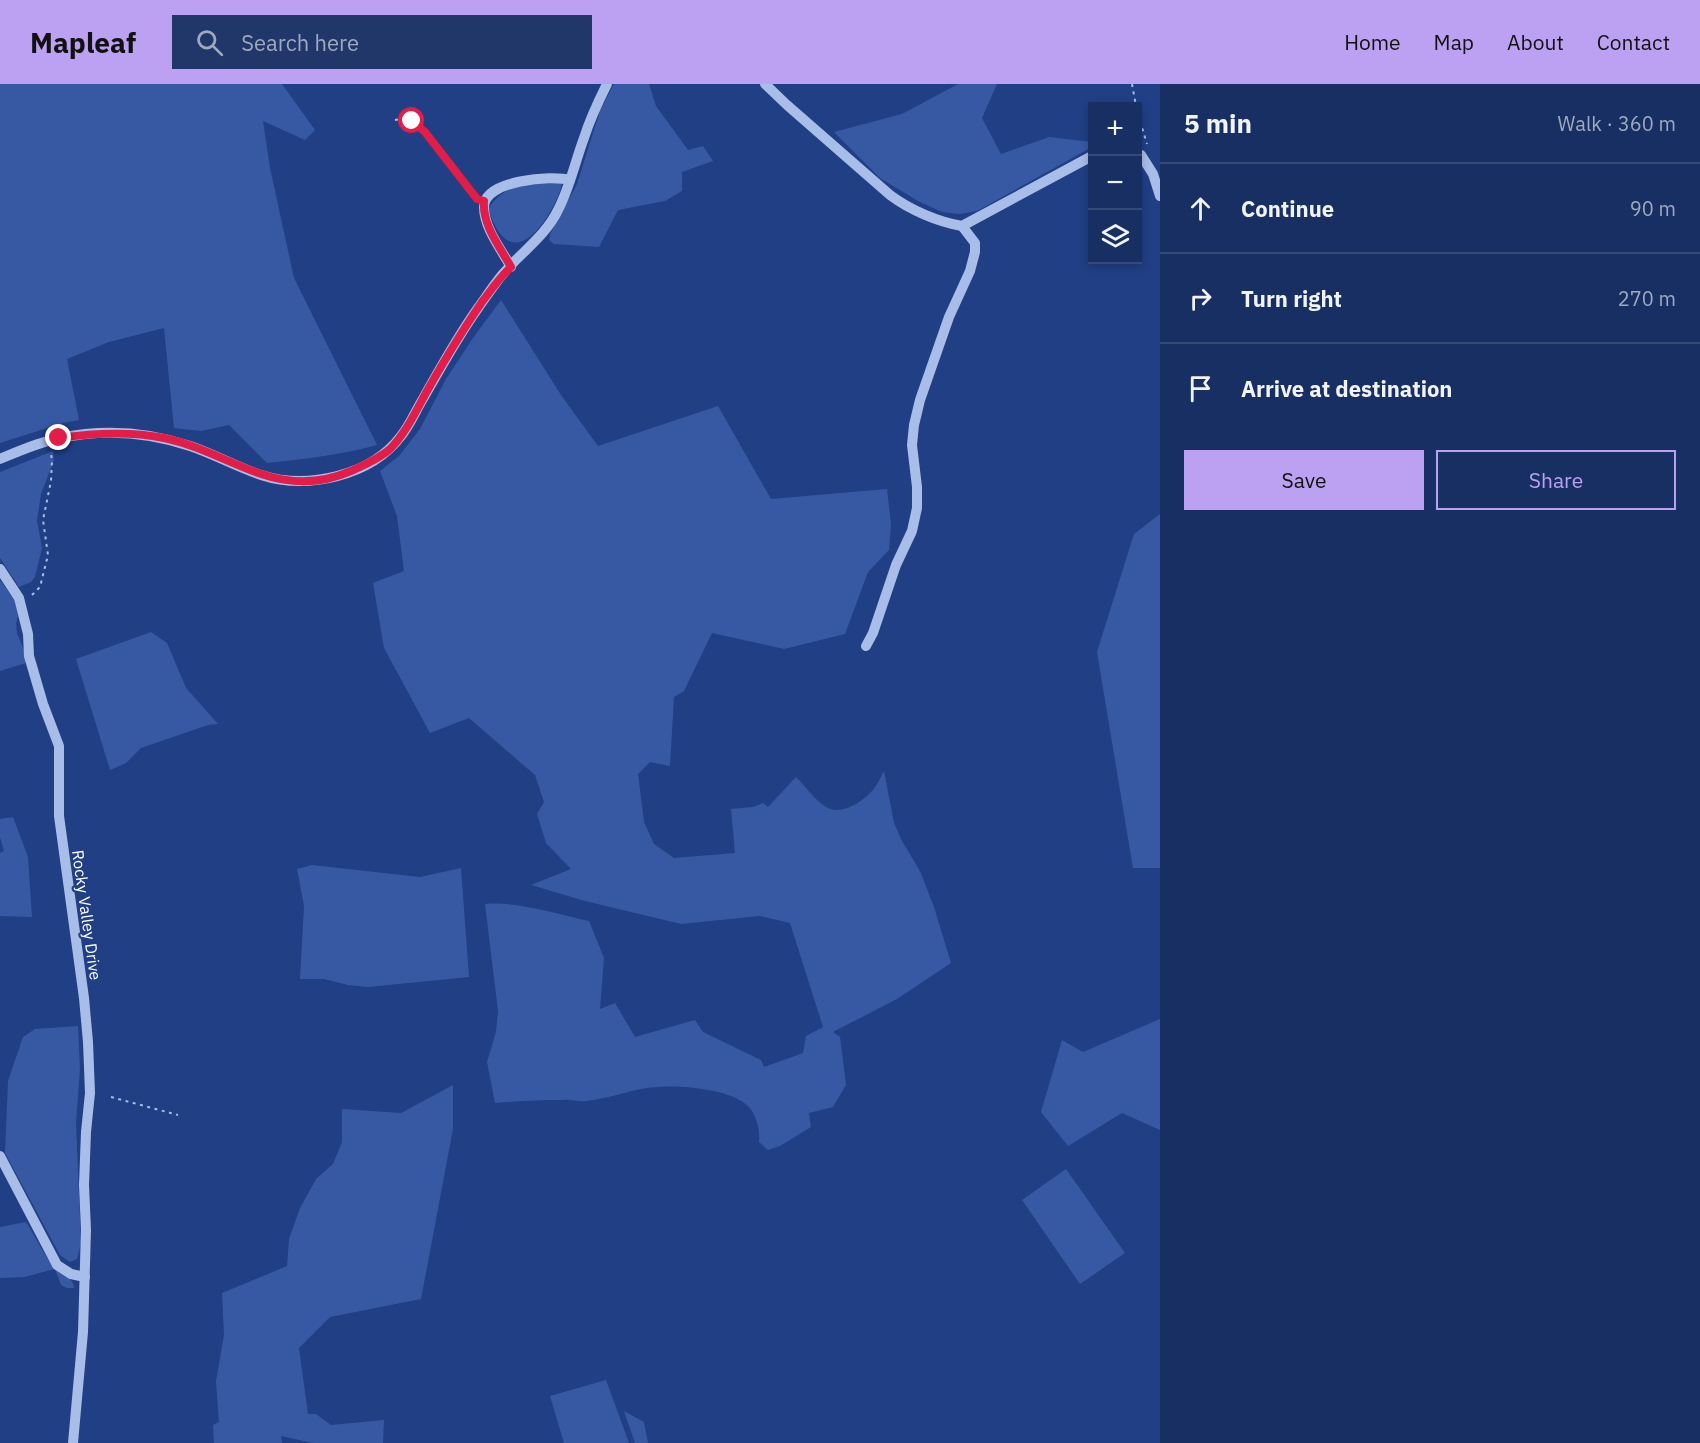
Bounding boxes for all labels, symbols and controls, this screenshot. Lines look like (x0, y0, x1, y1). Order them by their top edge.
search box (172, 15, 592, 69)
text: Mapleaf (30, 24, 136, 61)
icon: search (193, 26, 226, 59)
text: Search here (241, 28, 359, 57)
text: Home (1344, 28, 1401, 56)
text: Map (1434, 28, 1474, 56)
text: About (1507, 28, 1564, 56)
text: Contact (1597, 28, 1670, 56)
map controls (1088, 102, 1142, 264)
button: + (1088, 102, 1142, 156)
text: 5 min (1184, 106, 1252, 140)
route start (398, 107, 424, 133)
text: Walk · 360 m (1558, 110, 1676, 137)
button: − (1088, 156, 1142, 210)
icon: ahead (1184, 192, 1217, 225)
text: Continue (1241, 194, 1334, 223)
text: 90 m (1630, 195, 1676, 222)
button: layers (1088, 210, 1142, 264)
icon: right (1184, 282, 1217, 315)
text: Turn right (1241, 284, 1342, 313)
text: 270 m (1618, 285, 1676, 312)
icon: arrive (1184, 372, 1217, 405)
text: Arrive at destination (1241, 374, 1452, 403)
route end (45, 424, 71, 450)
button: Save (1184, 450, 1424, 510)
button: Share (1436, 450, 1676, 510)
street label: Rocky Valley Drive (68, 849, 106, 982)

